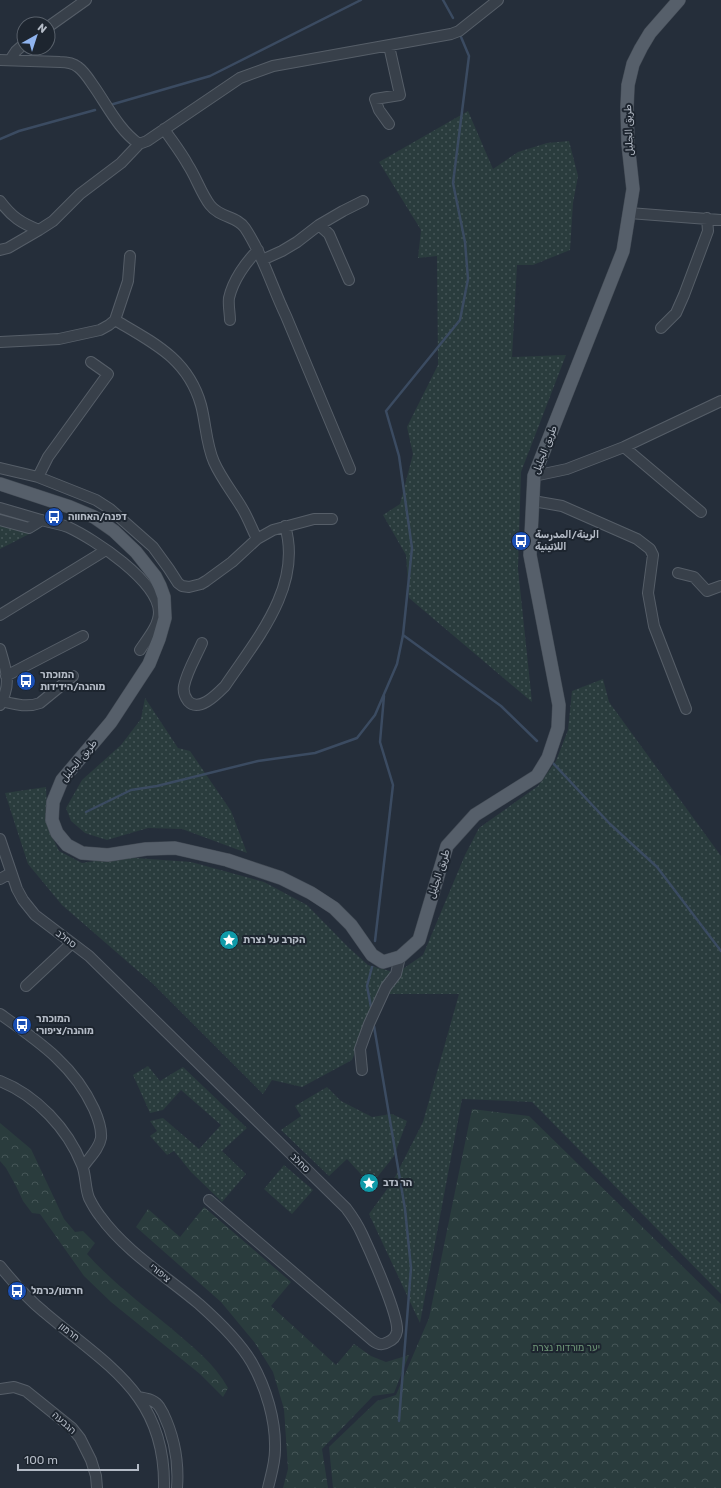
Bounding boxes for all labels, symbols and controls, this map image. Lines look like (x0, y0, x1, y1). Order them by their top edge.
north arrow (16, 16, 56, 56)
text: N (35, 21, 49, 36)
street label: طريق الجليل (622, 104, 636, 156)
street label: طريق الجليل (530, 424, 560, 476)
bus stop icon: דפנה/האחווה (43, 506, 65, 528)
place label: דפנה/האחווה (68, 511, 127, 523)
place label: الرينة/المدرسة اللاتينية (535, 529, 599, 553)
bus stop icon: الرينة/المدرسة اللاتينية (510, 530, 532, 552)
place label: המוכתר מוהנה/הידידות (40, 669, 106, 693)
bus stop icon: המוכתר מוהנה/הידידות (15, 670, 37, 692)
street label: طريق الجليل (58, 737, 100, 785)
street label: طريق الجليل (425, 848, 453, 900)
street label: סחלב (53, 927, 79, 951)
place icon: הקרב על נצרת (218, 929, 240, 951)
place label: הקרב על נצרת (243, 934, 305, 946)
place label: המוכתר מוהנה/ציפורי (36, 1013, 94, 1037)
bus stop icon: המוכתר מוהנה/ציפורי (11, 1014, 33, 1036)
street label: סחלב (288, 1151, 312, 1175)
place icon: הר נדב (358, 1172, 380, 1194)
place label: הר נדב (383, 1177, 412, 1189)
street label: ציפורי (147, 1261, 173, 1285)
bus stop icon: חרמון/כרמל (6, 1280, 28, 1302)
place label: חרמון/כרמל (31, 1285, 83, 1297)
street label: חרמון (56, 1320, 82, 1344)
park label: יער מורדות נצרת (532, 1342, 600, 1354)
street label: הגבעה (50, 1409, 78, 1437)
scale bar (18, 1446, 138, 1472)
text: 100 m (24, 1453, 58, 1467)

